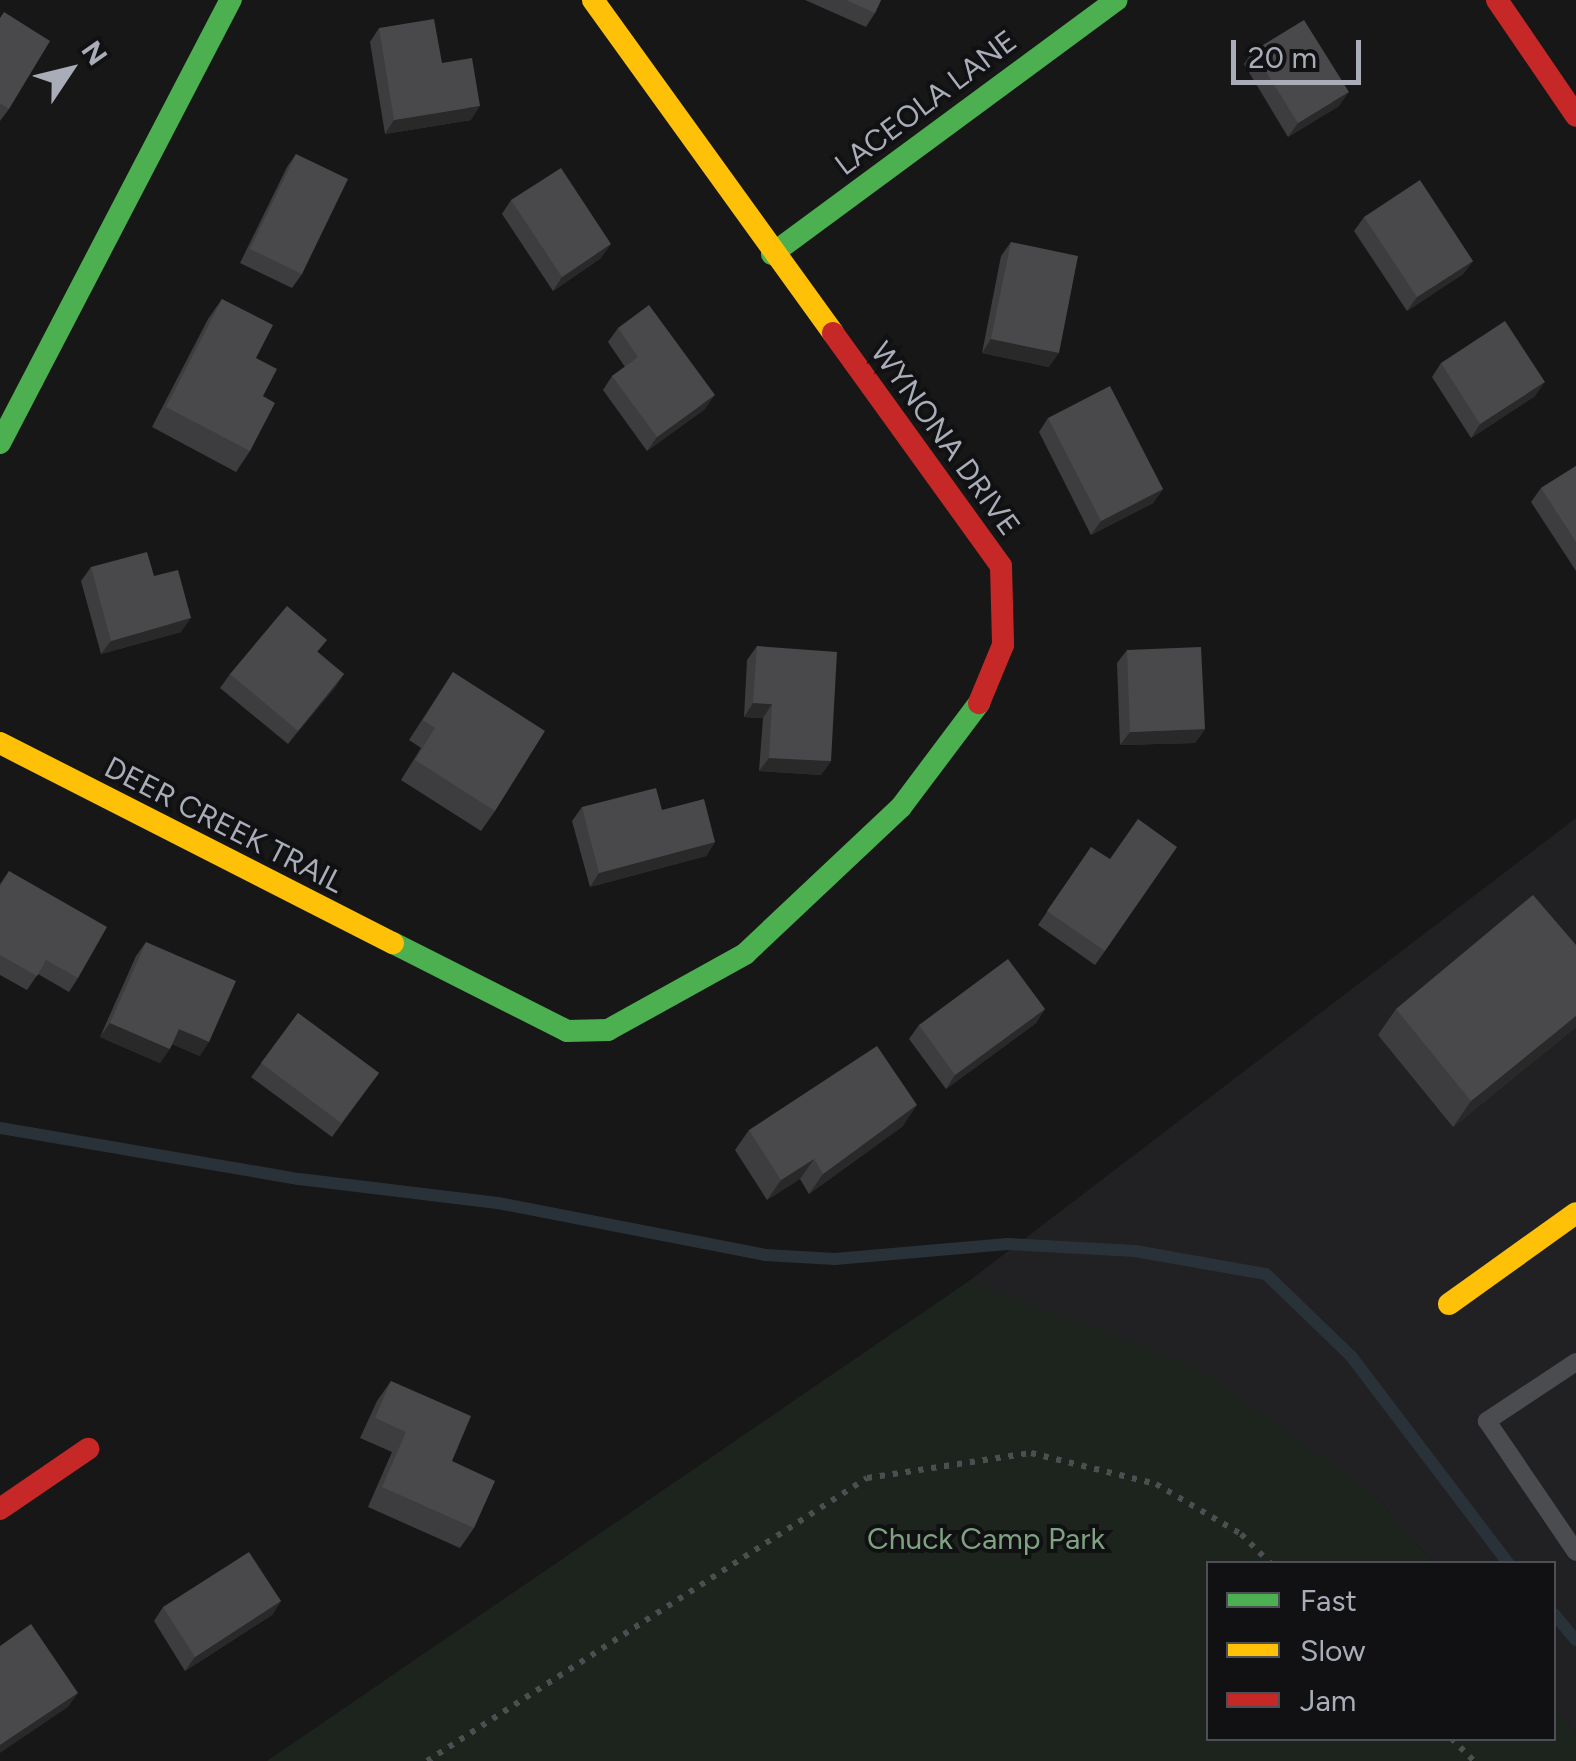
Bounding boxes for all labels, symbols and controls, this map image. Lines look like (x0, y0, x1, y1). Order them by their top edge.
north arrow (20, 20, 120, 120)
scale bar (1236, 20, 1366, 82)
street label: LACEOLA LANE (828, 23, 1024, 183)
text: N (74, 34, 115, 71)
text: 20 m (1248, 39, 1317, 76)
street label: WYNONA DRIVE (863, 335, 1027, 543)
street label: DEER CREEK TRAIL (98, 749, 350, 901)
park label: Chuck Camp Park (867, 1521, 1105, 1557)
legend (1206, 1561, 1556, 1741)
text: Fast (1300, 1582, 1357, 1619)
text: Slow (1300, 1632, 1366, 1669)
text: Jam (1300, 1682, 1356, 1719)

